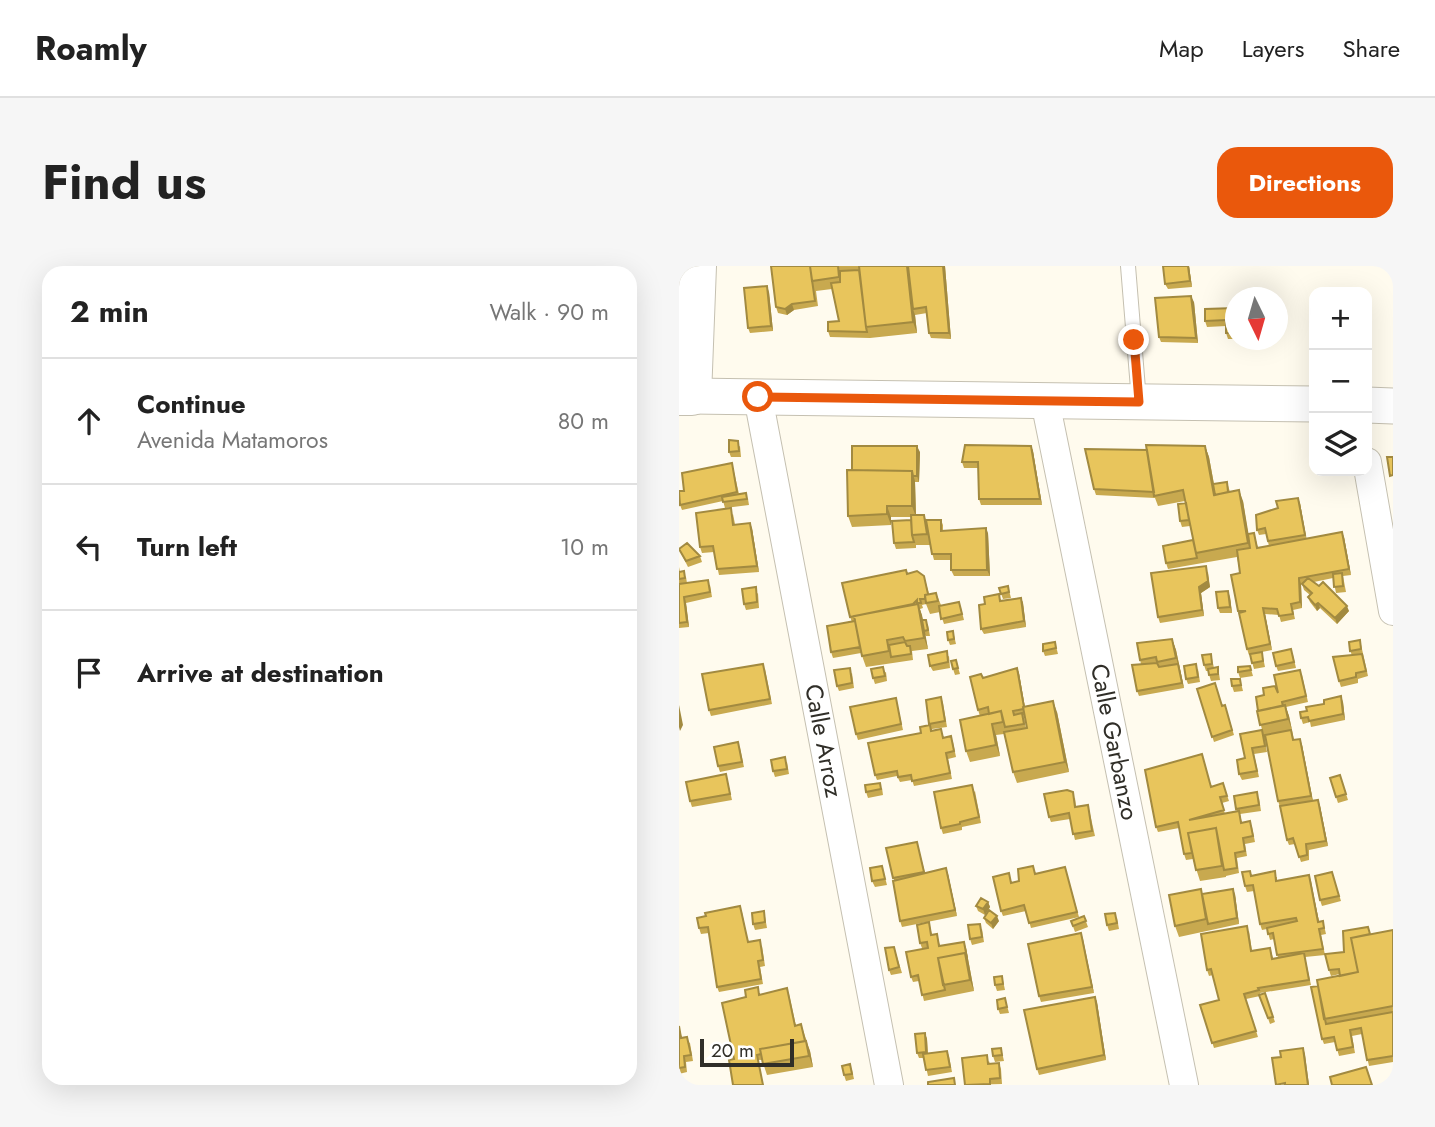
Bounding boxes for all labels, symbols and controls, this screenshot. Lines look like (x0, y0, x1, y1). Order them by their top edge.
text: Roamly (35, 25, 147, 72)
text: Map (1159, 31, 1204, 66)
text: Layers (1242, 31, 1304, 66)
text: Share (1342, 31, 1400, 66)
text: Find us (42, 147, 206, 217)
button: Directions (1217, 147, 1393, 218)
north arrow (1225, 287, 1288, 350)
map controls (1309, 287, 1372, 476)
button: + (1309, 287, 1372, 350)
text: 2 min (70, 290, 149, 333)
text: Walk · 90 m (489, 295, 609, 329)
route end (1118, 324, 1149, 355)
button: − (1309, 350, 1372, 413)
route start (742, 381, 773, 412)
text: Continue (137, 385, 246, 423)
icon: ahead (70, 402, 108, 440)
text: 80 m (558, 404, 609, 438)
button: layers (1309, 413, 1372, 476)
text: Avenida Matamoros (137, 423, 328, 457)
icon: left (70, 528, 108, 566)
text: Turn left (137, 528, 237, 566)
text: 10 m (560, 530, 609, 564)
icon: arrive (70, 654, 108, 692)
text: Arrive at destination (137, 654, 384, 692)
street label: Calle Garbanzo (1082, 661, 1148, 823)
street label: Calle Arroz (796, 681, 852, 800)
scale bar (700, 1036, 795, 1068)
text: 20 m (711, 1037, 754, 1064)

